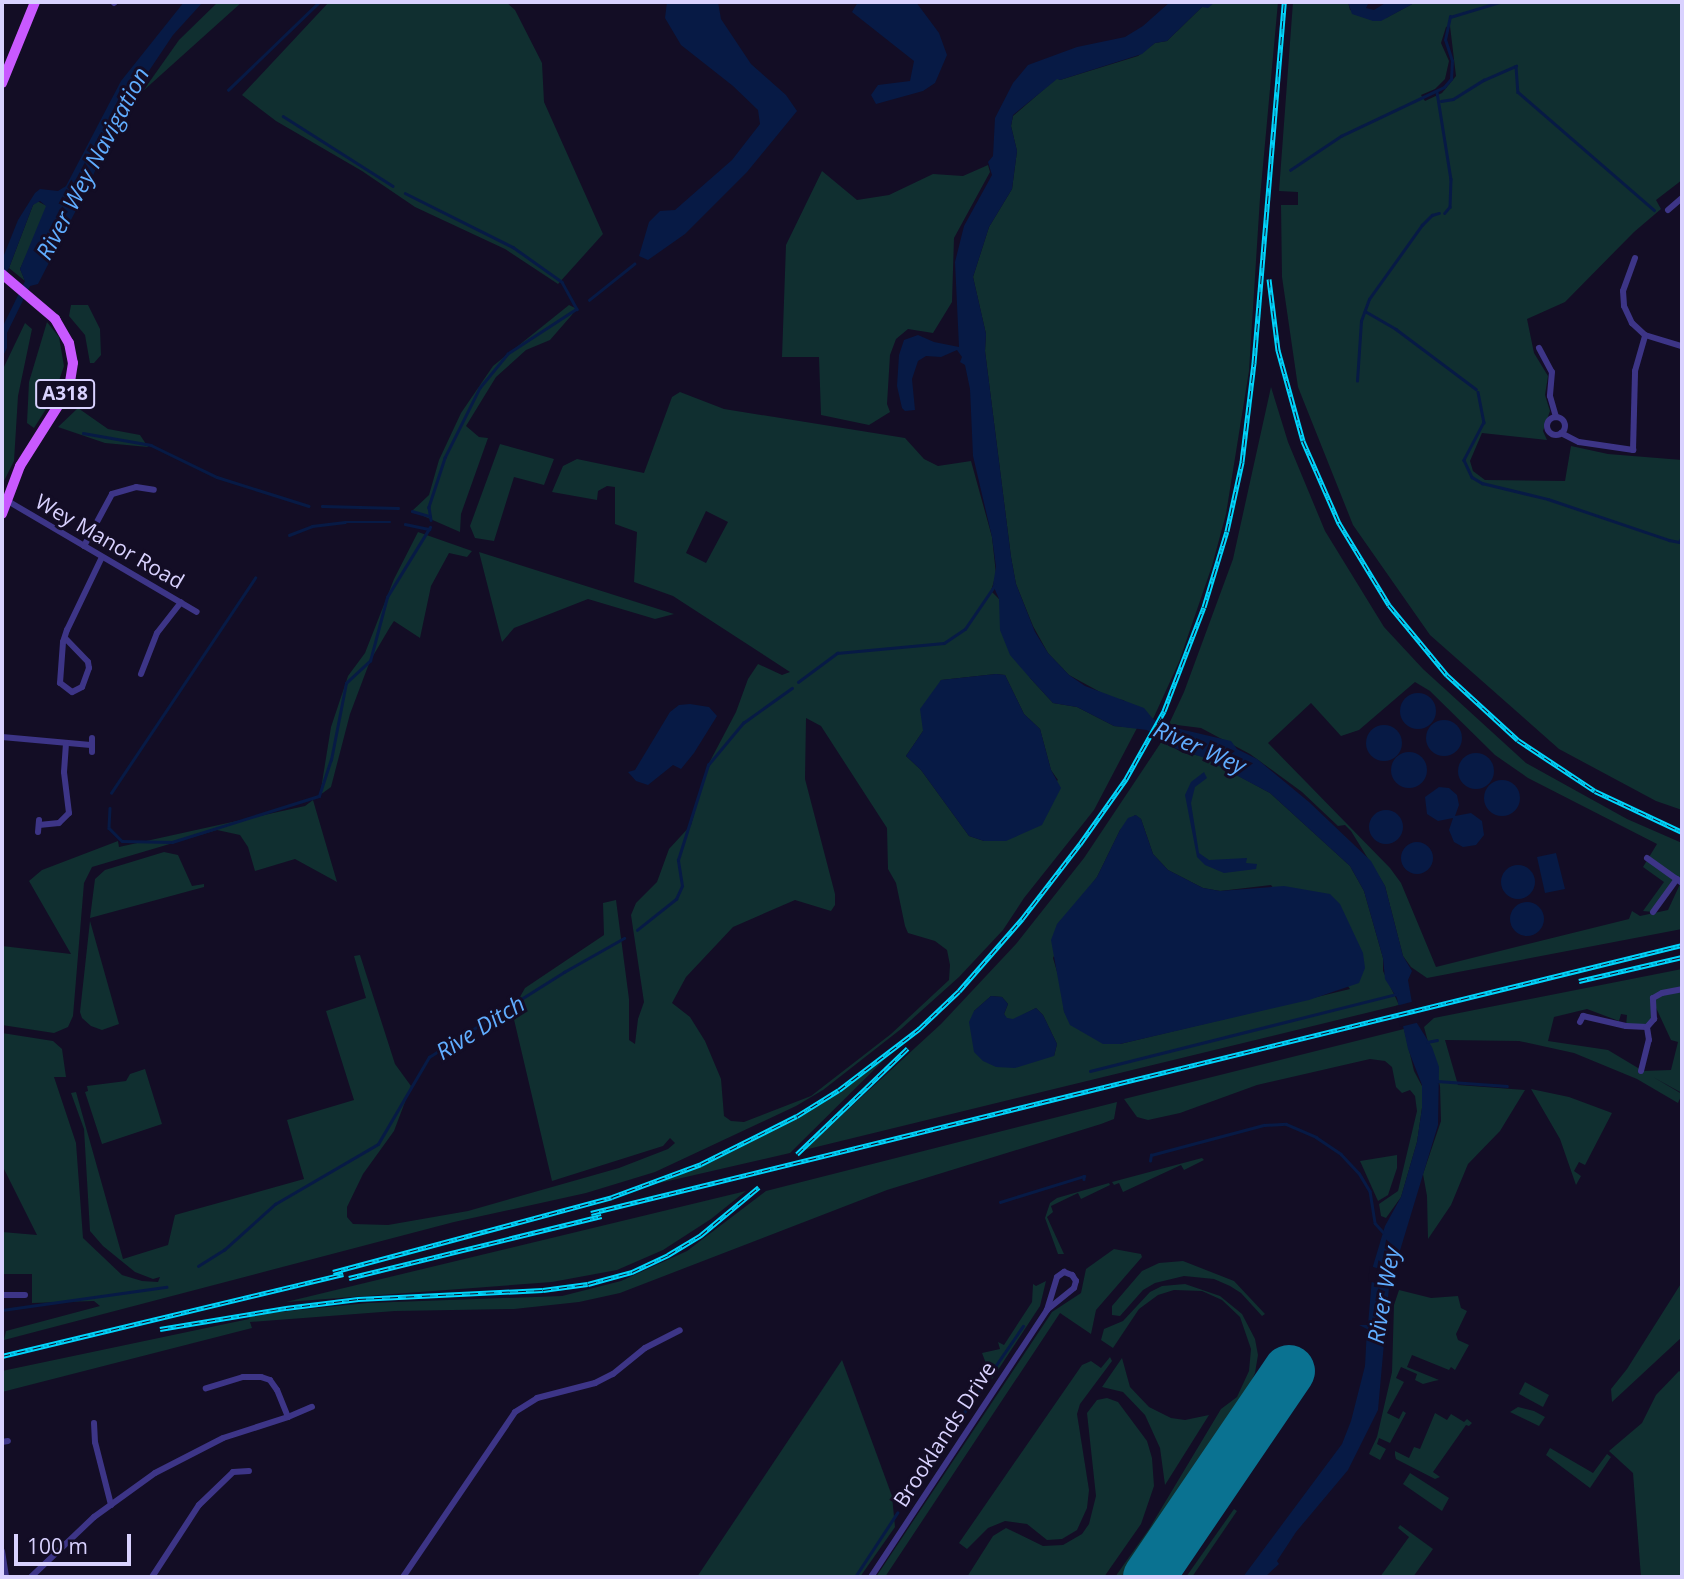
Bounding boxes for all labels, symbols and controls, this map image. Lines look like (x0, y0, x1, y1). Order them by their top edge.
water label: River Wey Navigation (30, 62, 154, 264)
road number: A318 (34, 378, 96, 410)
street label: Wey Manor Road (31, 488, 189, 594)
water label: River Wey (1150, 715, 1250, 779)
water label: Rive Ditch (431, 989, 529, 1065)
water label: River Wey (1361, 1244, 1405, 1346)
street label: Brooklands Drive (888, 1357, 1000, 1511)
scale bar (18, 1520, 135, 1564)
text: 100 m (27, 1532, 88, 1560)

